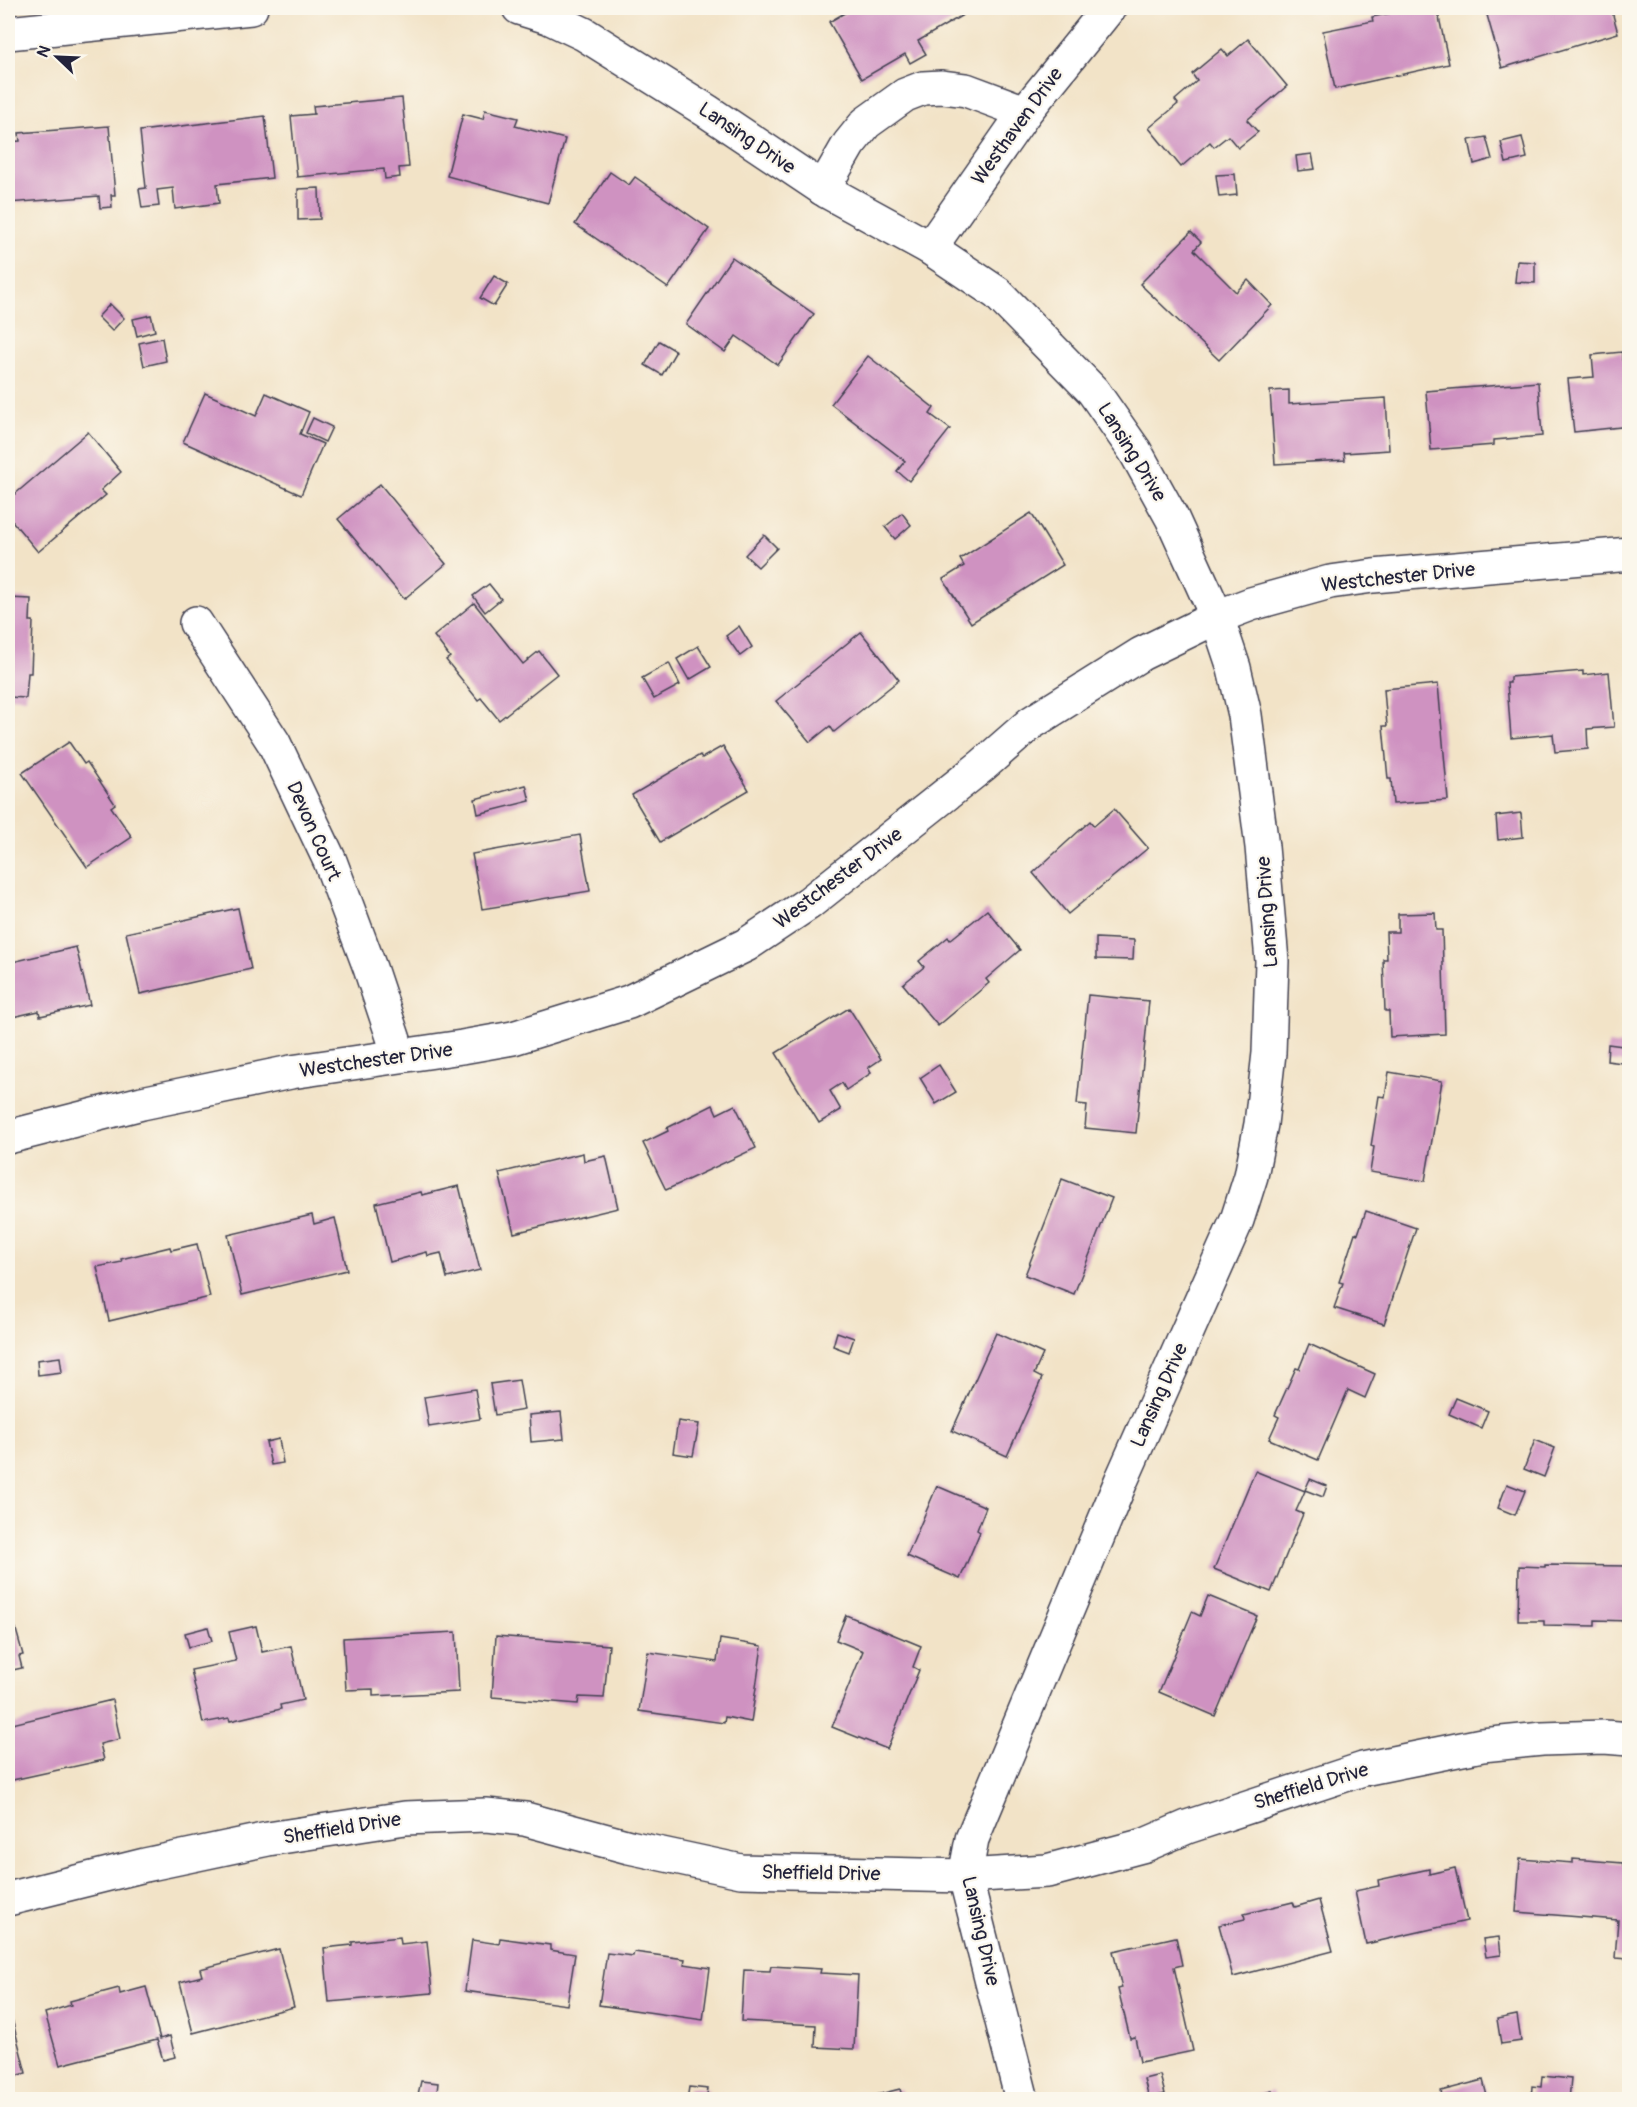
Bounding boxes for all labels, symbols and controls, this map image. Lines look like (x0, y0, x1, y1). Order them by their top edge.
north arrow (27, 27, 87, 87)
text: N (33, 42, 56, 60)
street label: Westhaven Drive (966, 62, 1068, 190)
street label: Lansing Drive (694, 96, 800, 180)
street label: Lansing Drive (1092, 398, 1172, 506)
street label: Westchester Drive (1320, 556, 1476, 598)
street label: Devon Court (281, 778, 347, 885)
street label: Westchester Drive (769, 821, 907, 934)
street label: Lansing Drive (1251, 855, 1283, 969)
street label: Westchester Drive (298, 1037, 454, 1083)
street label: Lansing Drive (1125, 1339, 1193, 1451)
street label: Sheffield Drive (1250, 1757, 1372, 1815)
street label: Sheffield Drive (281, 1806, 403, 1850)
street label: Sheffield Drive (761, 1859, 881, 1887)
street label: Lansing Drive (956, 1874, 1006, 1988)

